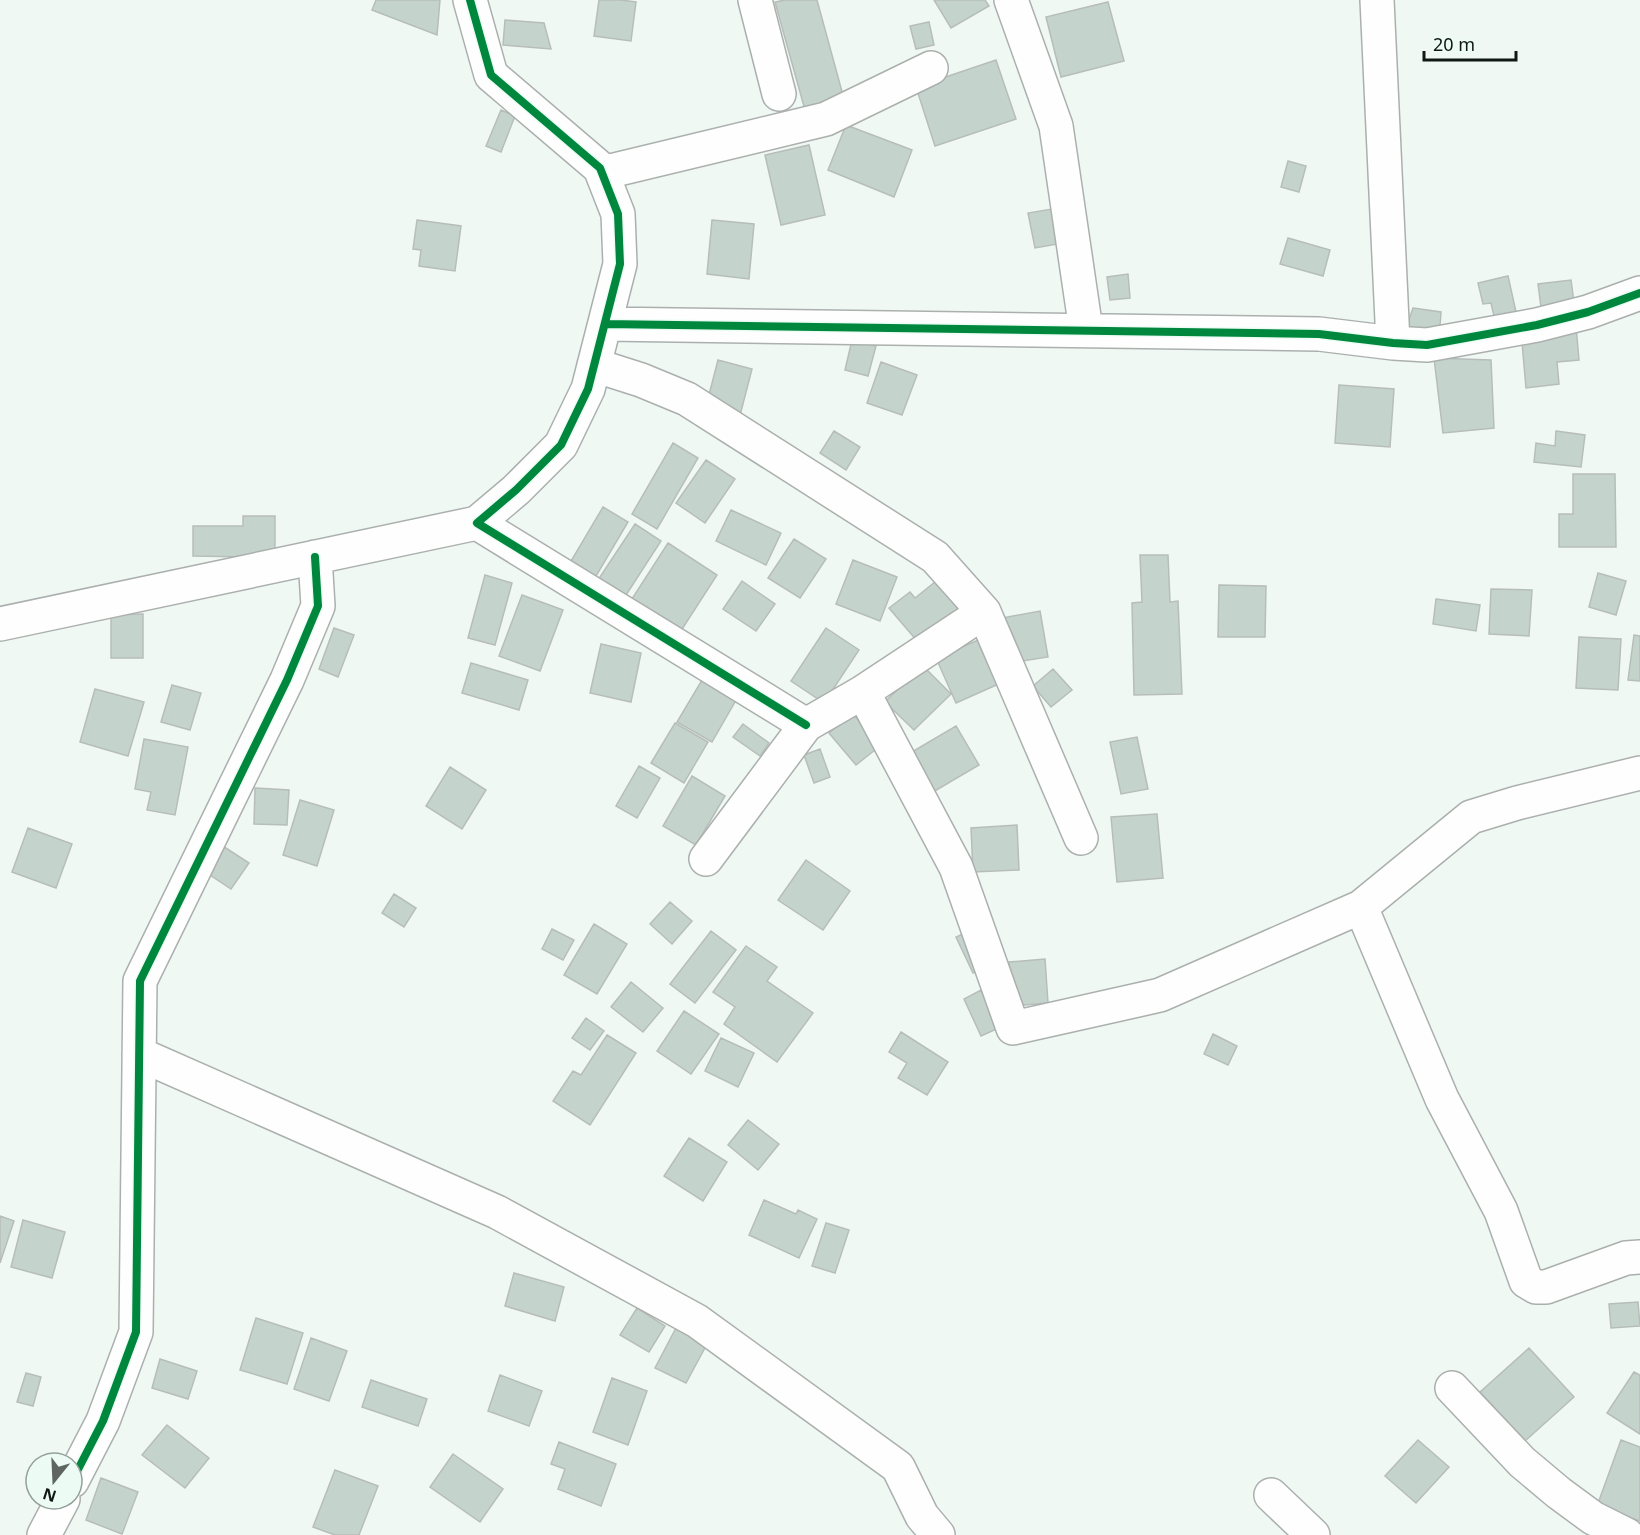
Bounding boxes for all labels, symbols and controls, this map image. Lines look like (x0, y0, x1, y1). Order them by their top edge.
scale bar (1424, 24, 1516, 62)
text: 20 m (1433, 32, 1475, 56)
north arrow (24, 1451, 84, 1511)
text: N (40, 1483, 59, 1508)

